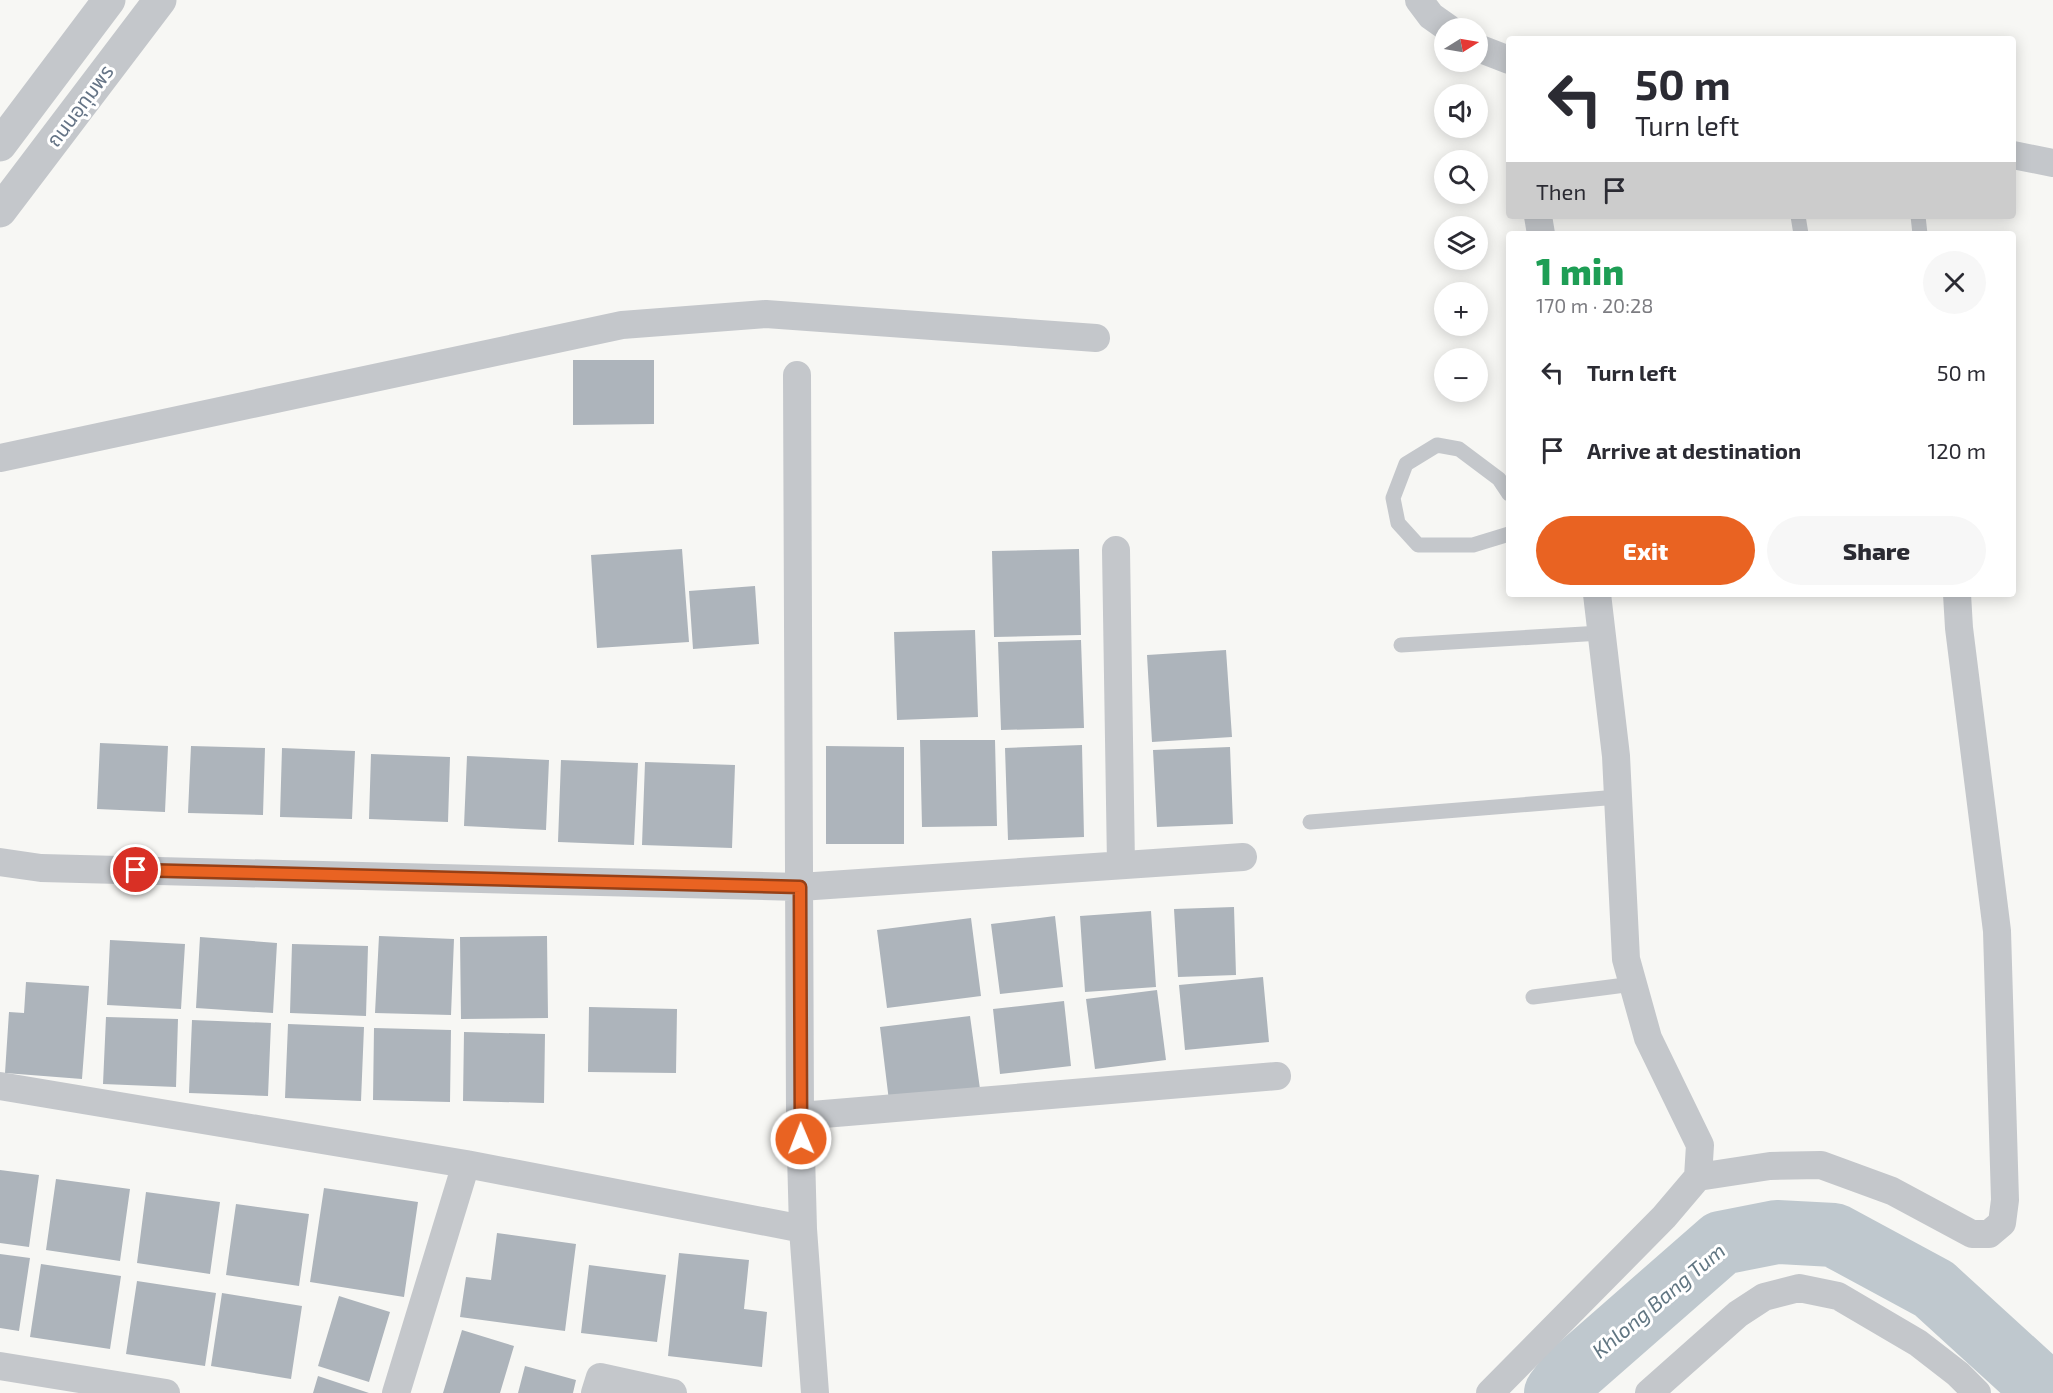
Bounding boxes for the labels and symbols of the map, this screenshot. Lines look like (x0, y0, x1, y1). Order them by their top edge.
north arrow (1434, 18, 1488, 72)
street label: ถนนอุทุมพร (41, 60, 119, 152)
pin (110, 844, 161, 895)
position arrow (769, 1107, 833, 1171)
water label: Khlong Bang Tum (1587, 1237, 1729, 1363)

